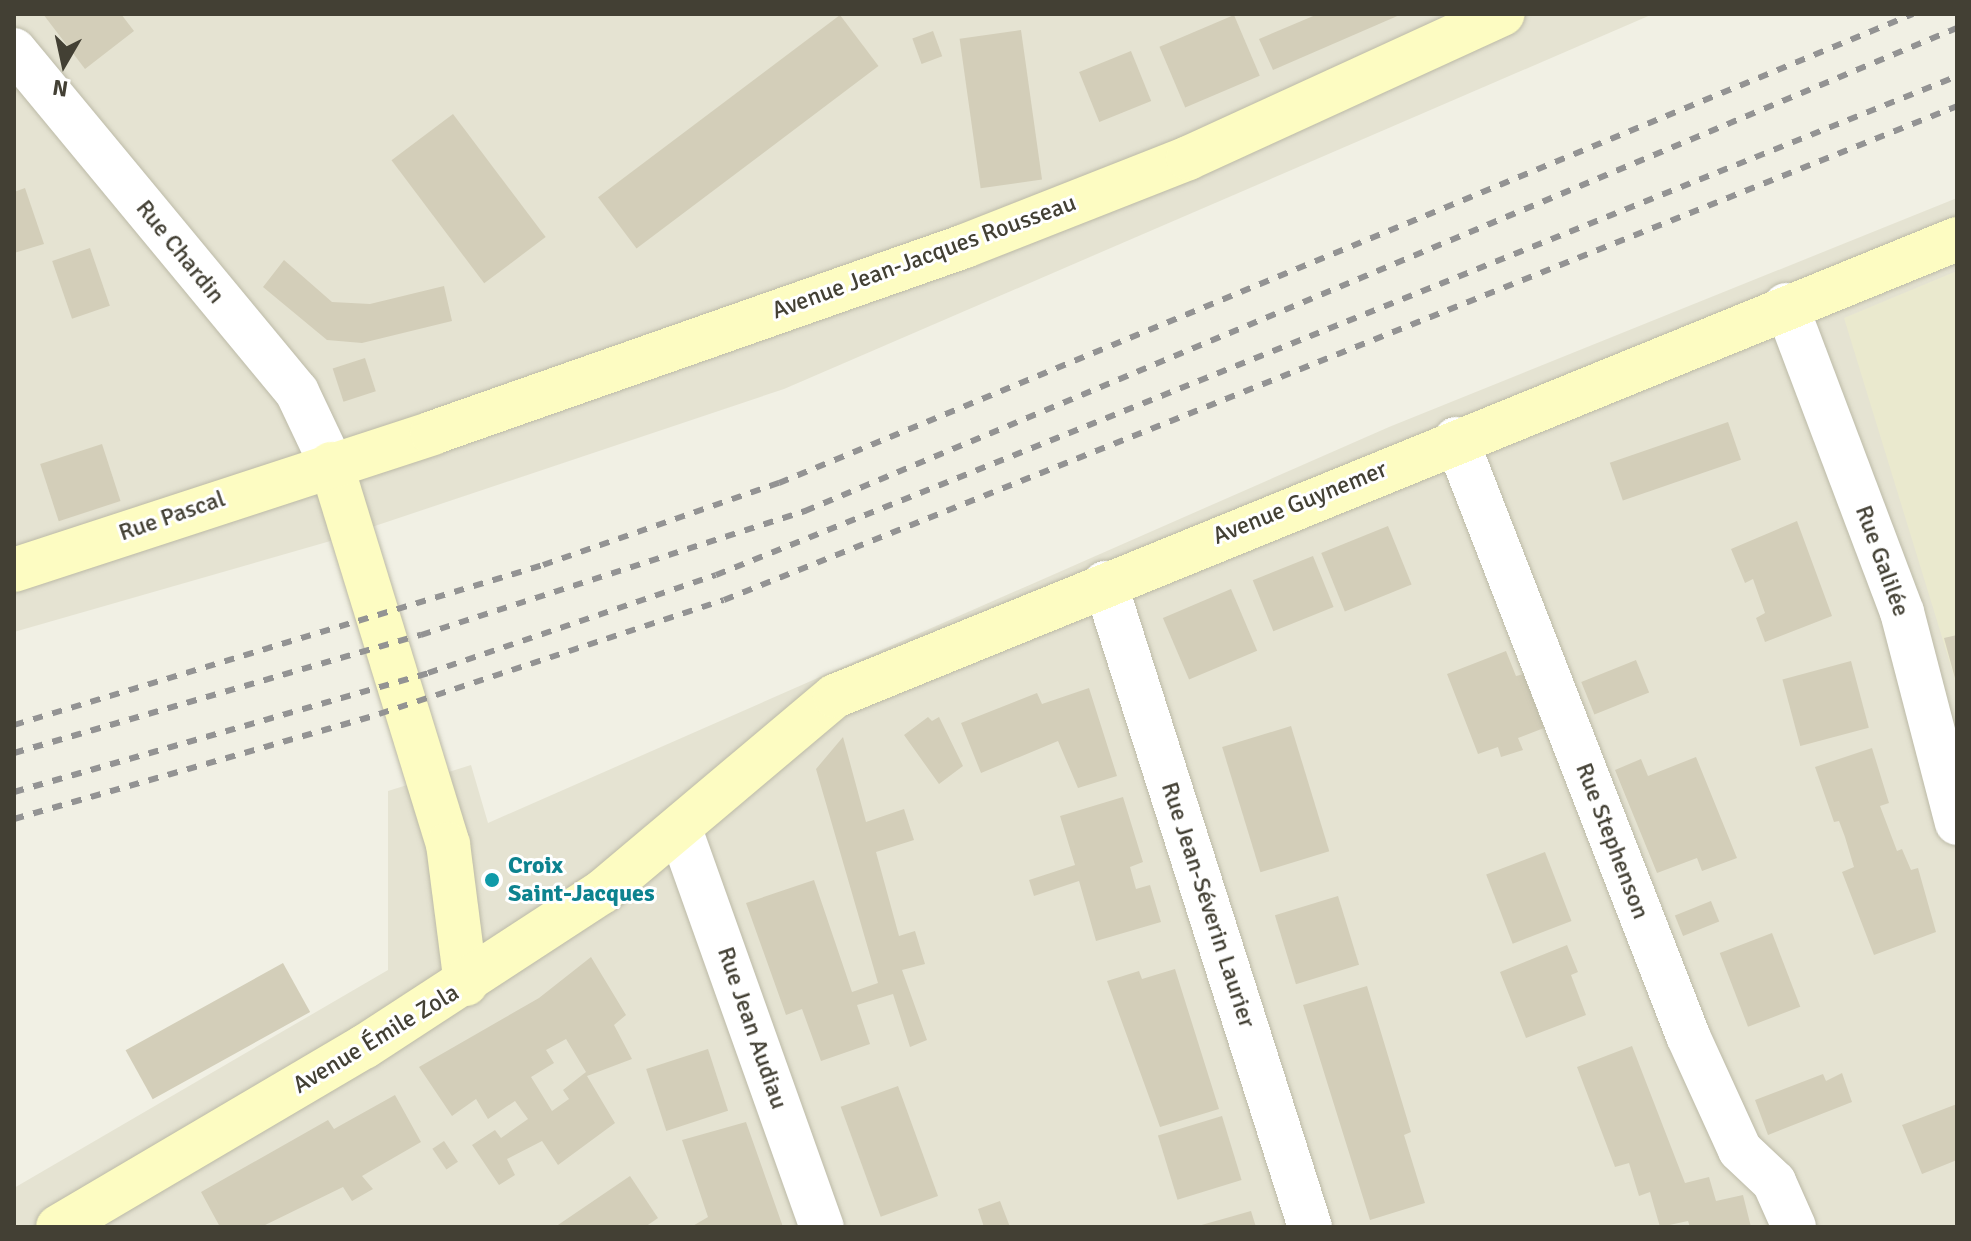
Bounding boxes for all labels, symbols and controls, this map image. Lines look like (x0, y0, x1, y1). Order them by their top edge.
north arrow (24, 24, 104, 104)
text: N (50, 74, 70, 103)
street label: Avenue Jean-Jacques Rousseau (768, 189, 1080, 325)
street label: Rue Chardin (130, 194, 230, 310)
street label: Avenue Guynemer (1209, 455, 1391, 551)
street label: Rue Pascal (115, 484, 229, 548)
street label: Rue Galilée (1849, 502, 1915, 620)
street label: Rue Stephenson (1569, 759, 1655, 923)
street label: Rue Jean-Séverin Laurier (1155, 779, 1261, 1031)
place label: Croix Saint-Jacques (508, 852, 655, 908)
marker: Croix Saint-Jacques (483, 871, 501, 889)
street label: Rue Jean Audiau (711, 943, 793, 1113)
street label: Avenue Émile Zola (288, 978, 464, 1100)

